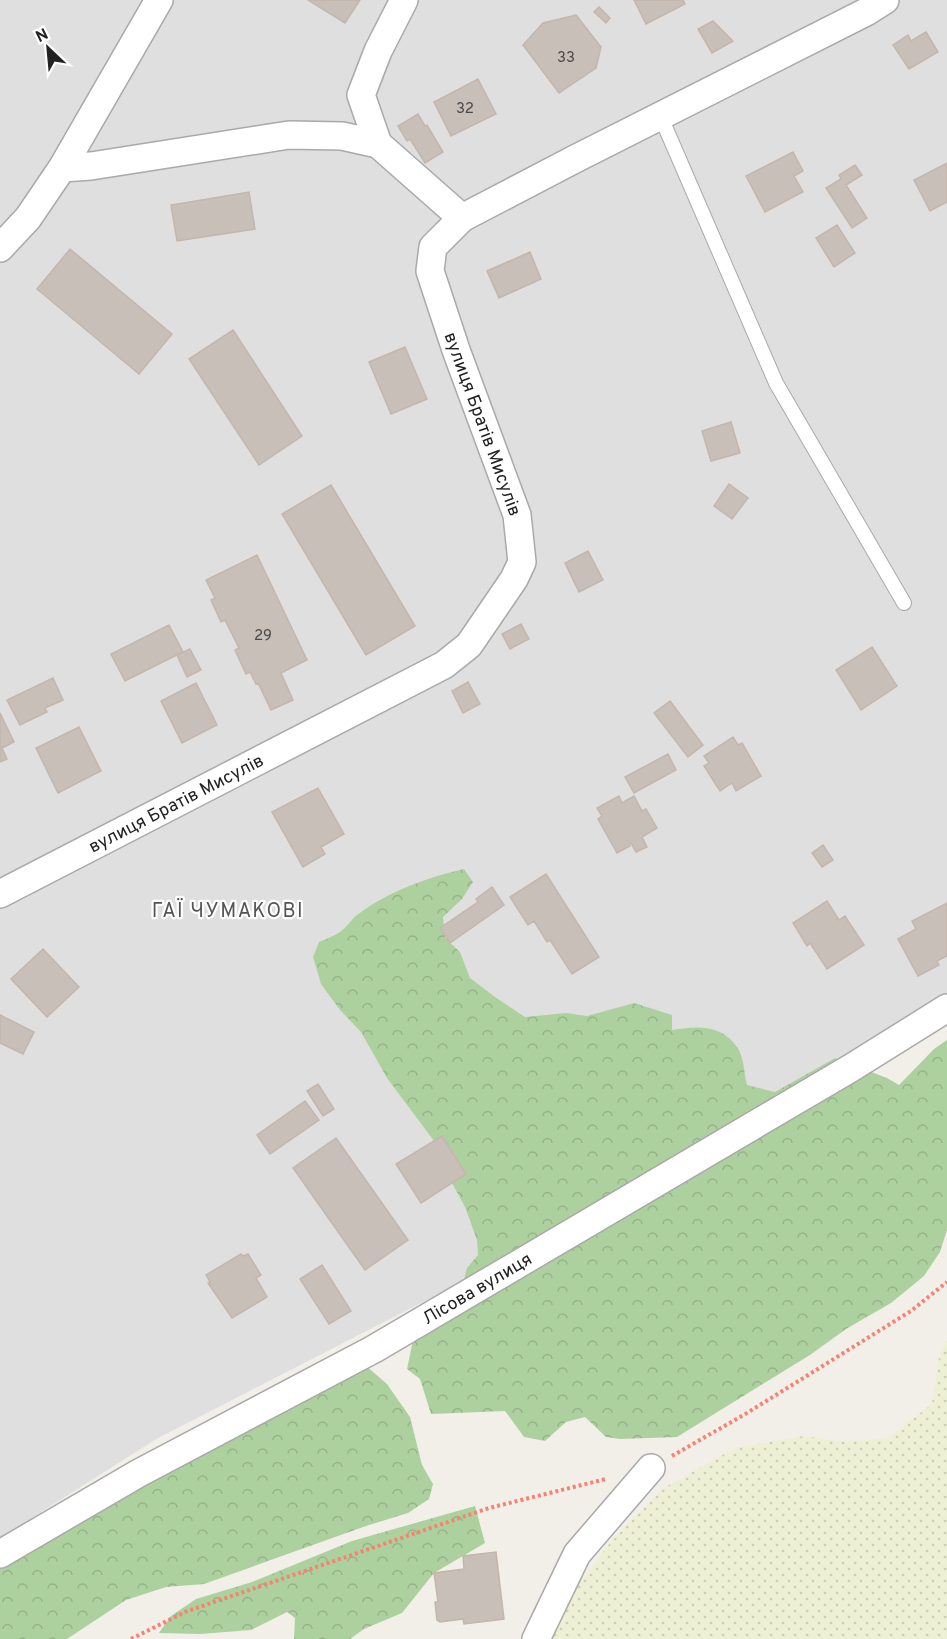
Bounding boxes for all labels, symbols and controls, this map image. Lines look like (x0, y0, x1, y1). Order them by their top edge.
north arrow (18, 18, 78, 78)
text: N (33, 25, 52, 48)
house number: 33 (557, 49, 575, 68)
house number: 32 (456, 100, 474, 119)
street label: вулиця Братів Мисулів (438, 329, 526, 520)
house number: 29 (254, 627, 272, 646)
street label: вулиця Братів Мисулів (85, 750, 268, 859)
district label: ГАЇ ЧУМАКОВІ (152, 898, 304, 925)
street label: Лісова вулиця (419, 1248, 537, 1331)

